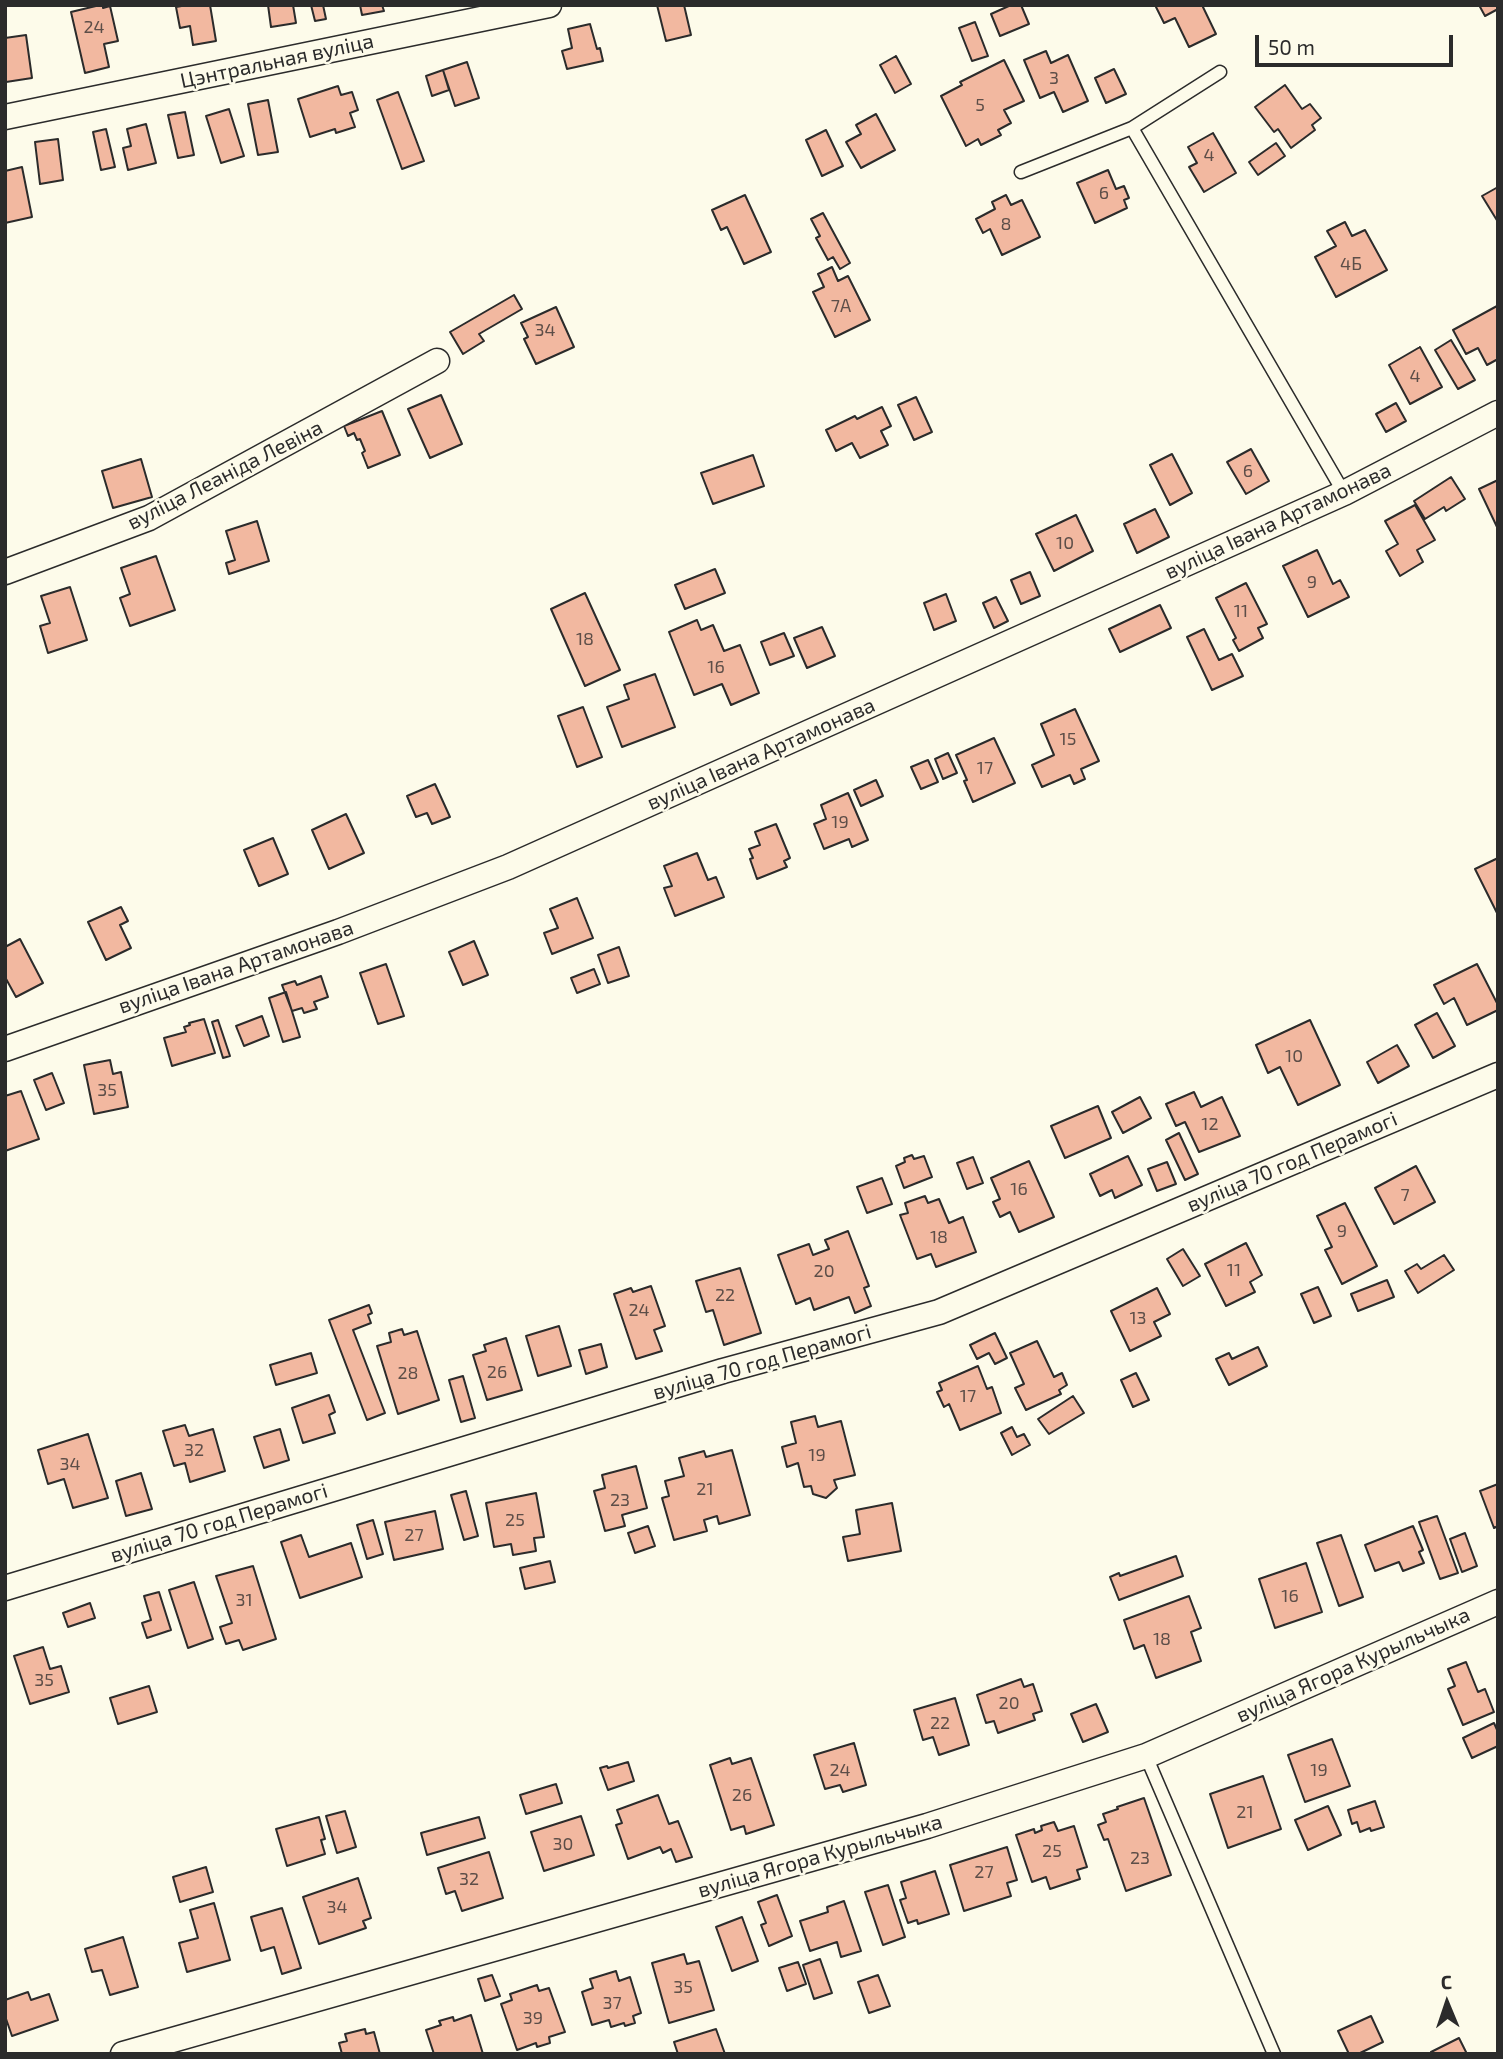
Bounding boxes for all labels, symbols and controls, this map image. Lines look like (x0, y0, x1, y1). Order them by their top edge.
house number: 24 (83, 16, 105, 38)
scale bar (1258, 21, 1456, 65)
street label: Цэнтральная вуліца (178, 28, 376, 94)
text: 50 m (1268, 34, 1315, 59)
house number: 3 (1049, 67, 1059, 89)
house number: 5 (975, 94, 985, 116)
house number: 4 (1203, 144, 1215, 166)
house number: 6 (1099, 182, 1109, 204)
house number: 8 (1001, 213, 1011, 235)
house number: 4Б (1340, 253, 1362, 275)
house number: 7А (831, 295, 851, 317)
house number: 34 (534, 319, 556, 341)
house number: 4 (1409, 365, 1421, 387)
street label: вуліца Леаніда Левіна (123, 415, 327, 535)
street label: вуліца Івана Артамонава (1161, 457, 1395, 585)
house number: 6 (1243, 460, 1253, 482)
house number: 10 (1056, 532, 1074, 554)
house number: 9 (1307, 571, 1317, 593)
house number: 11 (1234, 600, 1248, 622)
house number: 18 (576, 628, 594, 650)
house number: 16 (707, 656, 725, 678)
street label: вуліца Івана Артамонава (643, 692, 879, 816)
house number: 15 (1060, 728, 1076, 750)
house number: 17 (977, 757, 993, 779)
house number: 19 (831, 811, 849, 833)
street label: вуліца Івана Артамонава (115, 915, 357, 1019)
house number: 10 (1285, 1045, 1303, 1067)
house number: 35 (97, 1079, 117, 1101)
street label: вуліца 70 год Перамогі (1183, 1106, 1401, 1218)
house number: 12 (1201, 1113, 1219, 1135)
house number: 16 (1010, 1178, 1028, 1200)
house number: 7 (1400, 1184, 1410, 1206)
house number: 9 (1337, 1220, 1347, 1242)
house number: 18 (930, 1226, 948, 1248)
house number: 11 (1227, 1259, 1241, 1281)
house number: 20 (814, 1260, 834, 1282)
house number: 22 (715, 1284, 735, 1306)
house number: 24 (628, 1299, 650, 1321)
house number: 13 (1129, 1307, 1147, 1329)
street label: вуліца 70 год Перамогі (650, 1319, 874, 1405)
house number: 26 (487, 1361, 507, 1383)
house number: 28 (397, 1362, 419, 1384)
house number: 17 (960, 1385, 976, 1407)
house number: 32 (184, 1439, 204, 1461)
house number: 19 (808, 1444, 826, 1466)
house number: 34 (59, 1453, 81, 1475)
street label: вуліца 70 год Перамогі (107, 1478, 331, 1568)
house number: 21 (696, 1478, 714, 1500)
house number: 23 (610, 1489, 630, 1511)
house number: 25 (505, 1509, 525, 1531)
house number: 27 (404, 1524, 424, 1546)
house number: 16 (1281, 1585, 1299, 1607)
house number: 31 (235, 1589, 253, 1611)
street label: вуліца Ягора Курыльчыка (1232, 1602, 1474, 1728)
house number: 18 (1153, 1628, 1171, 1650)
house number: 35 (34, 1669, 54, 1691)
house number: 20 (999, 1692, 1019, 1714)
house number: 22 (930, 1712, 950, 1734)
house number: 24 (829, 1759, 851, 1781)
house number: 19 (1310, 1759, 1328, 1781)
house number: 26 (732, 1784, 752, 1806)
house number: 21 (1236, 1801, 1254, 1823)
street label: вуліца Ягора Курыльчыка (695, 1809, 945, 1903)
house number: 30 (553, 1833, 573, 1855)
house number: 25 (1042, 1840, 1062, 1862)
house number: 23 (1130, 1847, 1150, 1869)
house number: 27 (974, 1861, 994, 1883)
house number: 32 (459, 1868, 479, 1890)
house number: 34 (326, 1896, 348, 1918)
north arrow (1412, 1968, 1482, 2038)
text: С (1440, 1970, 1452, 1993)
house number: 35 (673, 1976, 693, 1998)
house number: 37 (602, 1992, 622, 2014)
house number: 39 (523, 2007, 543, 2029)

